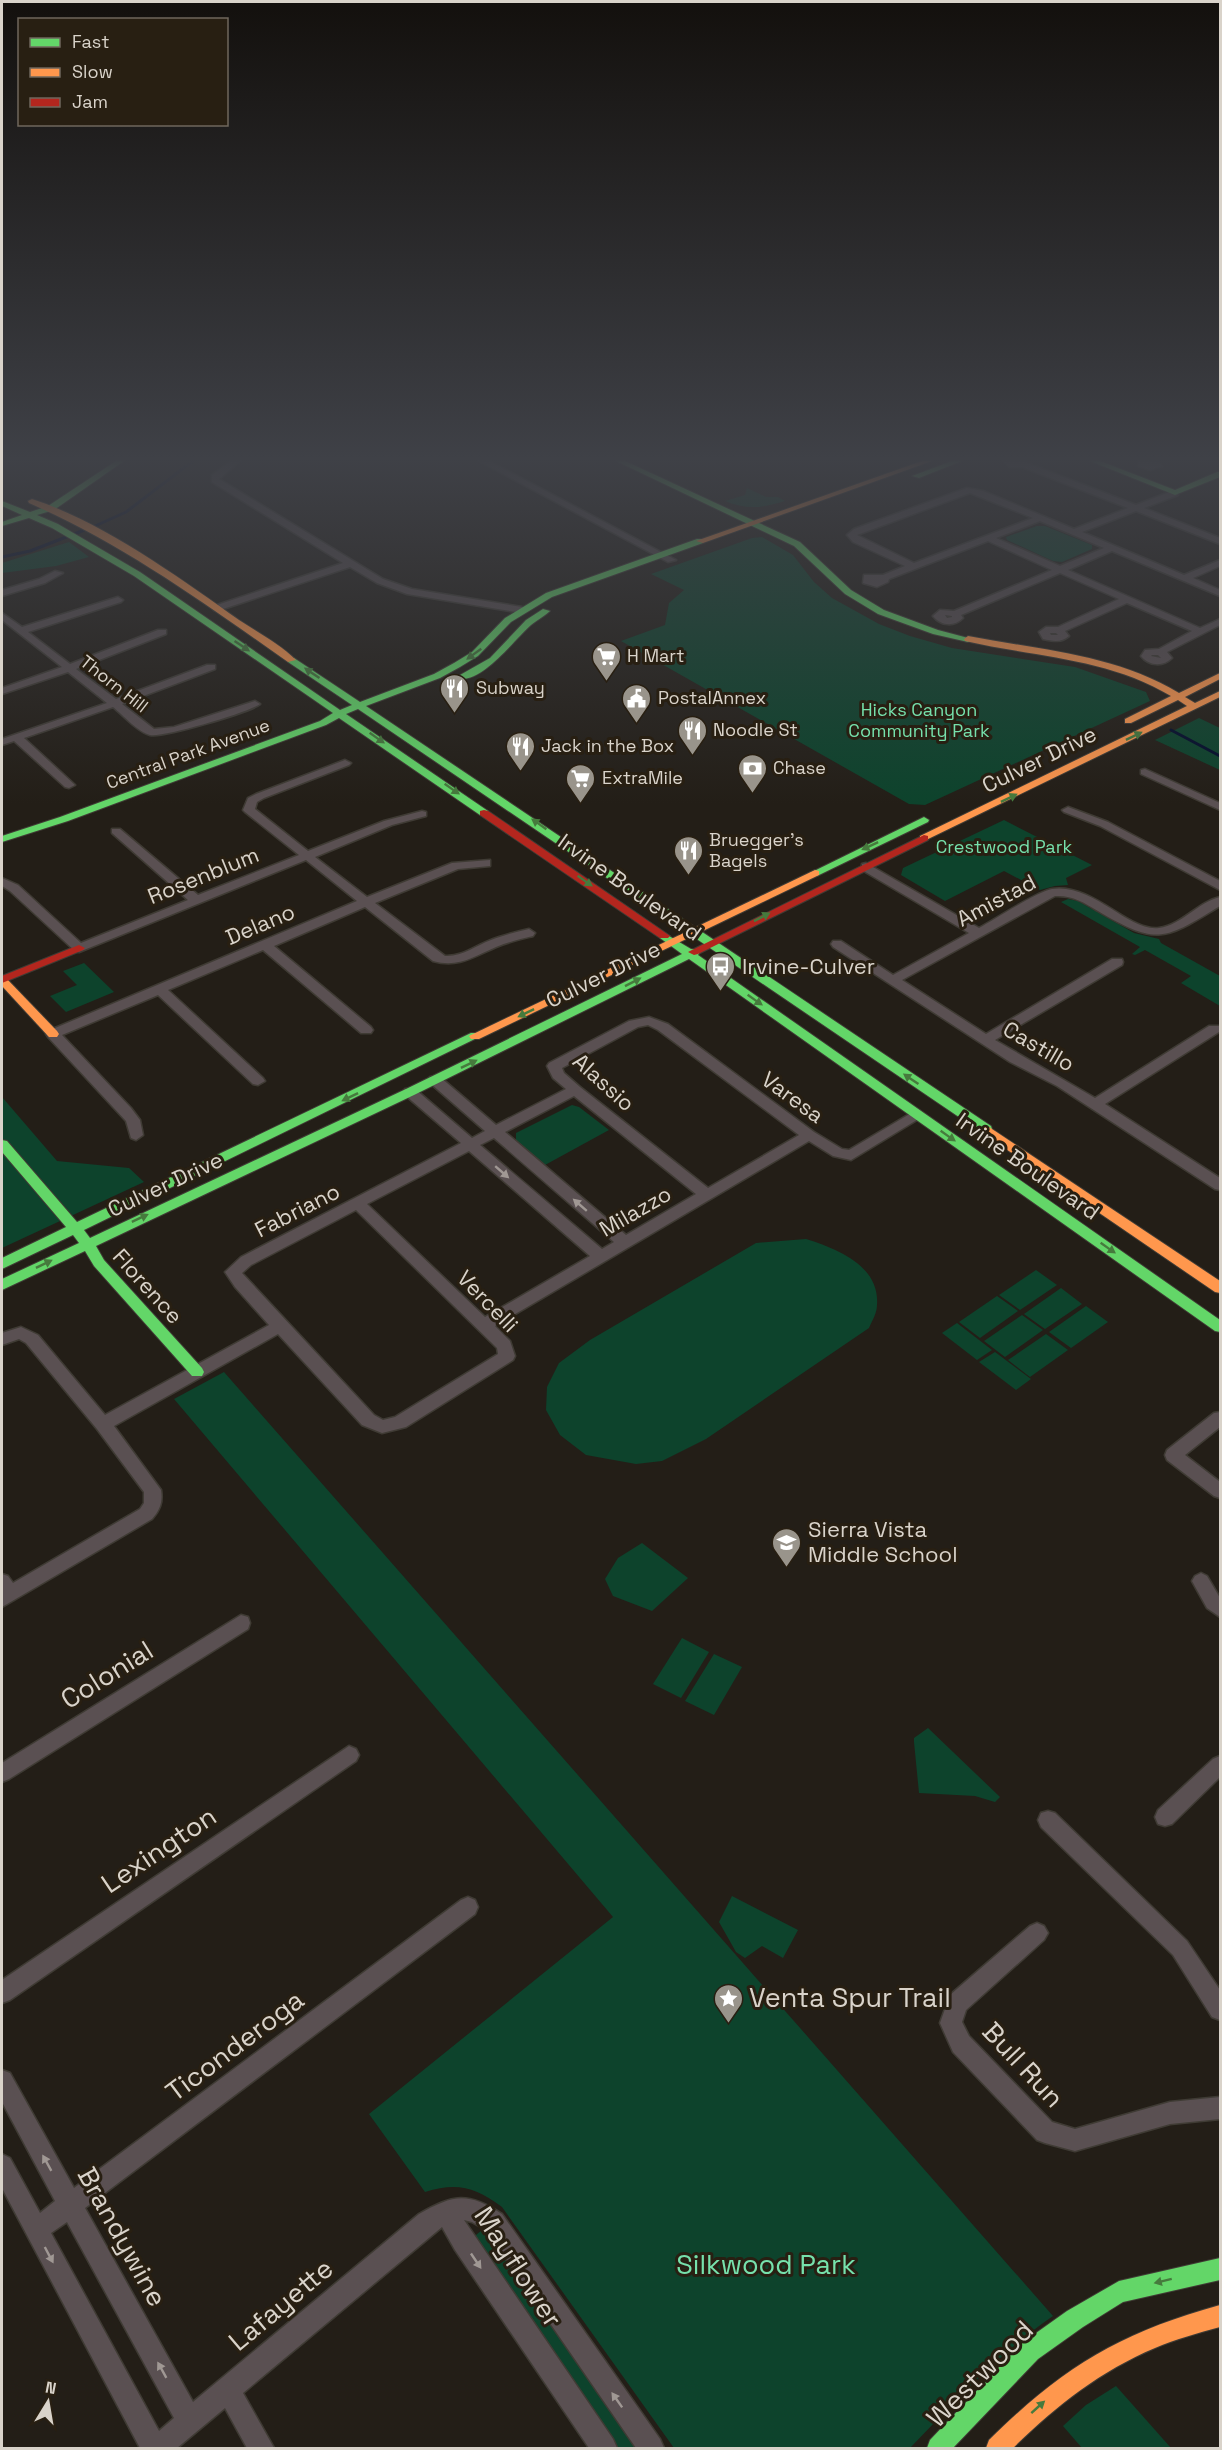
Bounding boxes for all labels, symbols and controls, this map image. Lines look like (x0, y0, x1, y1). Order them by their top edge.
legend (18, 18, 228, 126)
text: Fast (72, 30, 109, 53)
text: Slow (72, 60, 113, 83)
text: Jam (72, 90, 108, 113)
one-way arrow (233, 640, 249, 652)
supermarket icon: H Mart (590, 640, 622, 682)
place label: H Mart (627, 644, 684, 667)
one-way arrow (466, 648, 482, 660)
street label: Thorn Hill (76, 650, 153, 717)
one-way arrow (304, 667, 320, 679)
restaurant icon: Subway (439, 672, 471, 714)
place label: Subway (476, 676, 545, 699)
public building icon: PostalAnnex (621, 682, 653, 724)
place label: PostalAnnex (658, 686, 766, 709)
park label: Hicks Canyon Community Park (848, 698, 990, 742)
street label: Central Park Avenue (103, 713, 273, 794)
restaurant icon: Noodle St (676, 714, 708, 756)
place label: Noodle St (713, 718, 798, 741)
street label: Culver Drive (977, 719, 1101, 799)
restaurant icon: Jack in the Box (504, 730, 536, 772)
one-way arrow (369, 732, 385, 744)
one-way arrow (1125, 732, 1142, 741)
place label: Jack in the Box (541, 734, 674, 757)
bank icon: Chase (736, 752, 768, 794)
place label: Chase (773, 756, 826, 779)
supermarket icon: ExtraMile (565, 762, 597, 804)
place label: ExtraMile (602, 766, 683, 789)
one-way arrow (444, 783, 460, 795)
one-way arrow (1000, 793, 1017, 802)
one-way arrow (531, 819, 547, 831)
street label: Irvine Boulevard (553, 827, 707, 947)
place label: Bruegger's Bagels (709, 828, 804, 872)
restaurant icon: Bruegger's Bagels (672, 834, 704, 876)
park label: Crestwood Park (936, 835, 1073, 858)
street label: Rosenblum (143, 840, 263, 910)
one-way arrow (862, 841, 879, 850)
street label: Amistad (951, 867, 1041, 933)
one-way arrow (577, 875, 593, 887)
street label: Delano (221, 897, 299, 951)
one-way arrow (754, 913, 771, 922)
street label: Culver Drive (541, 934, 665, 1014)
bus stop icon: Irvine-Culver (705, 950, 737, 992)
place label: Irvine-Culver (742, 952, 875, 980)
one-way arrow (624, 978, 641, 987)
one-way arrow (746, 994, 762, 1006)
one-way arrow (517, 1007, 535, 1017)
street label: Castillo (998, 1014, 1080, 1078)
street label: Alassio (567, 1047, 641, 1117)
one-way arrow (460, 1059, 477, 1068)
street label: Varesa (756, 1065, 830, 1129)
one-way arrow (903, 1073, 919, 1085)
one-way arrow (342, 1093, 359, 1102)
street label: Irvine Boulevard (951, 1106, 1105, 1226)
one-way arrow (940, 1130, 956, 1142)
street label: Culver Drive (103, 1145, 227, 1223)
one-way arrow (495, 1165, 510, 1178)
street label: Fabriano (250, 1177, 344, 1243)
street label: Milazzo (594, 1179, 676, 1243)
one-way arrow (573, 1199, 588, 1212)
one-way arrow (132, 1214, 149, 1223)
one-way arrow (1100, 1242, 1116, 1254)
street label: Florence (107, 1243, 189, 1329)
one-way arrow (36, 1260, 53, 1269)
street label: Vercelli (452, 1264, 524, 1338)
place label: Sierra Vista Middle School (808, 1515, 958, 1568)
school or university icon: Sierra Vista Middle School (771, 1526, 803, 1568)
street label: Colonial (54, 1633, 160, 1717)
street label: Lexington (94, 1798, 223, 1901)
place label: Venta Spur Trail (749, 1980, 951, 2015)
street label: Ticonderoga (159, 1982, 311, 2109)
place icon: Venta Spur Trail (712, 1982, 744, 2024)
street label: Bull Run (975, 2014, 1072, 2115)
one-way arrow (42, 2154, 52, 2171)
street label: Brandywine (70, 2161, 175, 2313)
street label: Mayflower (466, 2200, 570, 2334)
one-way arrow (44, 2246, 54, 2263)
park label: Silkwood Park (676, 2247, 856, 2282)
street label: Lafayette (221, 2251, 340, 2358)
one-way arrow (470, 2253, 482, 2269)
one-way arrow (1154, 2277, 1172, 2287)
street label: Westwood (919, 2313, 1041, 2435)
one-way arrow (157, 2362, 167, 2379)
north arrow (18, 2372, 78, 2432)
text: N (43, 2376, 58, 2399)
one-way arrow (611, 2393, 623, 2409)
one-way arrow (1030, 2401, 1045, 2414)

